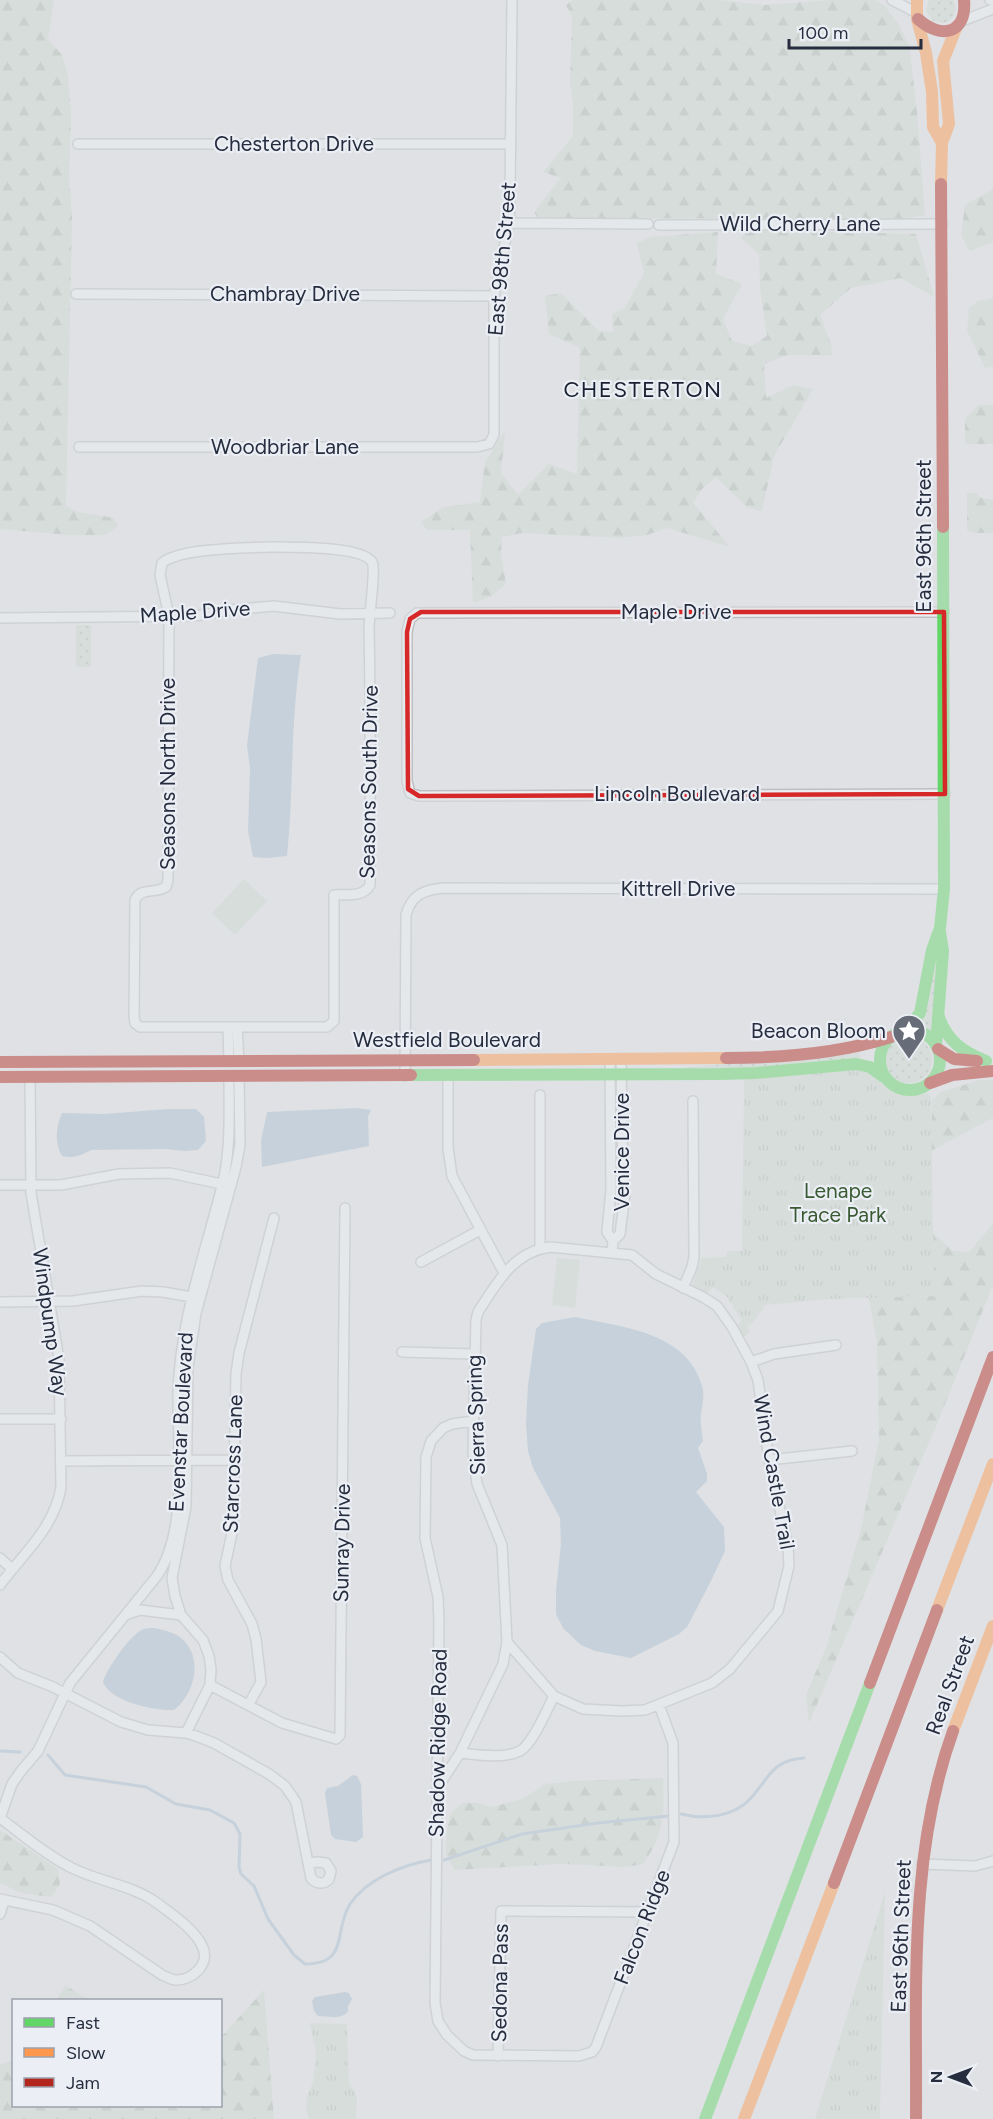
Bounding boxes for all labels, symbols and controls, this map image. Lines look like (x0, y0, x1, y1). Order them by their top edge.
scale bar (789, 12, 921, 50)
text: 100 m (798, 22, 848, 44)
street label: Chesterton Drive (214, 131, 374, 156)
street label: East 98th Street (482, 181, 521, 337)
street label: Wild Cherry Lane (720, 211, 880, 236)
street label: Chambray Drive (210, 281, 360, 306)
district label: CHESTERTON (563, 376, 723, 403)
street label: Woodbriar Lane (211, 434, 359, 459)
street label: East 96th Street (911, 459, 936, 613)
street label: Maple Drive (139, 595, 251, 628)
street label: Maple Drive (621, 599, 731, 624)
street label: Seasons North Drive (155, 678, 180, 870)
street label: Seasons South Drive (354, 685, 383, 879)
street label: Lincoln Boulevard (594, 781, 760, 806)
street label: Kittrell Drive (620, 876, 736, 901)
place icon: Beacon Bloom (891, 1013, 927, 1060)
place label: Beacon Bloom (751, 1018, 886, 1043)
street label: Westfield Boulevard (353, 1027, 541, 1052)
street label: Venice Drive (609, 1093, 634, 1211)
park label: Lenape Trace Park (790, 1178, 887, 1227)
street label: Windpump Way (28, 1246, 73, 1398)
street label: Evenstar Boulevard (163, 1331, 198, 1513)
street label: Sierra Spring (461, 1354, 490, 1476)
street label: Wind Castle Trail (749, 1392, 800, 1551)
street label: Starcross Lane (218, 1394, 247, 1534)
street label: Sunray Drive (328, 1483, 355, 1603)
street label: Real Street (920, 1632, 979, 1738)
street label: Shadow Ridge Road (423, 1648, 452, 1838)
street label: East 96th Street (885, 1859, 916, 2013)
street label: Falcon Ridge (608, 1866, 675, 1988)
street label: Sedona Pass (486, 1923, 513, 2043)
legend (12, 1999, 222, 2107)
text: Fast (66, 2012, 100, 2034)
text: Slow (66, 2042, 105, 2064)
north arrow (921, 2047, 981, 2107)
text: N (927, 2071, 946, 2083)
text: Jam (66, 2072, 100, 2094)

